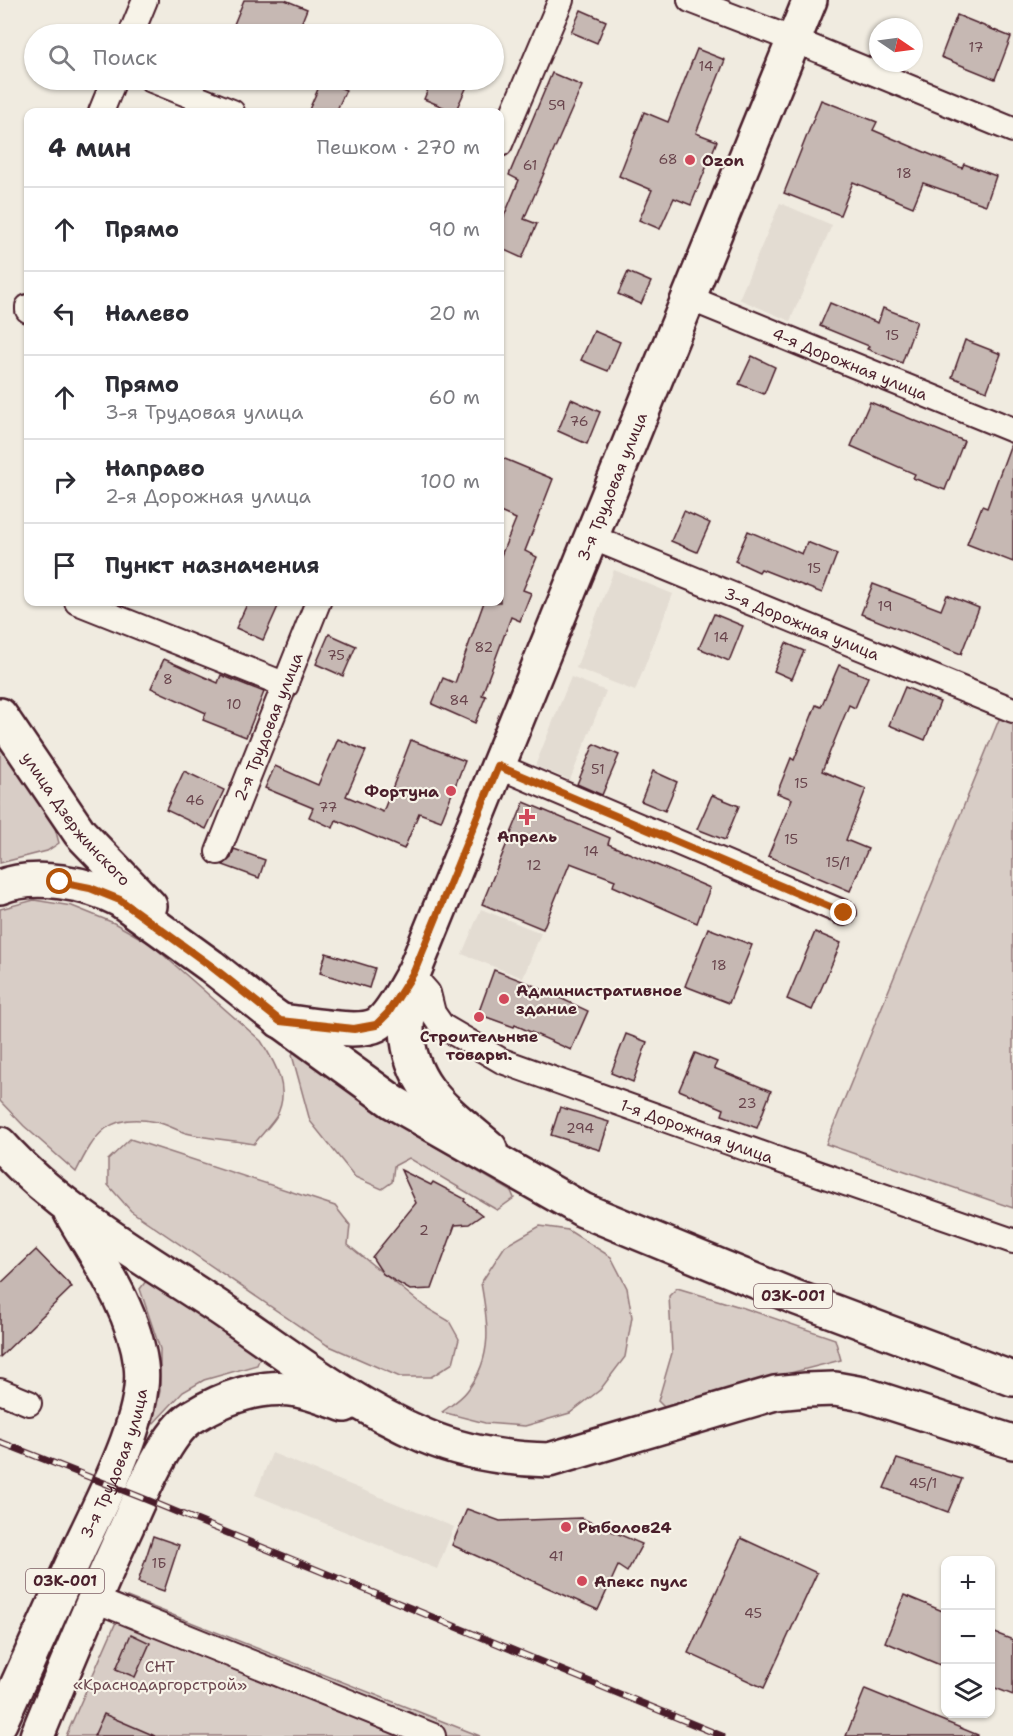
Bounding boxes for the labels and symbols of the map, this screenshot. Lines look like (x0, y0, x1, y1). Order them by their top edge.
north arrow (869, 18, 923, 72)
house number: 17 (969, 38, 983, 56)
house number: 14 (698, 57, 714, 75)
house number: 59 (548, 96, 566, 114)
house number: 68 (658, 150, 678, 168)
place label: Ozon (702, 150, 745, 171)
marker: Ozon (683, 153, 697, 167)
house number: 61 (523, 156, 537, 174)
house number: 18 (896, 164, 912, 182)
street label: 4-я Дорожная улица (769, 323, 931, 405)
house number: 15 (885, 326, 899, 344)
street label: 3-я Трудовая улица (573, 409, 652, 564)
house number: 76 (569, 412, 589, 430)
house number: 15 (807, 559, 821, 577)
street label: 3-я Дорожная улица (721, 583, 883, 665)
house number: 19 (877, 597, 893, 615)
house number: 14 (713, 628, 729, 646)
house number: 82 (475, 638, 493, 656)
house number: 75 (327, 646, 345, 664)
street label: 2-я Трудовая улица (230, 650, 308, 804)
house number: 8 (163, 670, 173, 688)
house number: 84 (449, 691, 469, 709)
house number: 10 (226, 695, 242, 713)
street label: улица Дзержинского (17, 748, 135, 890)
house number: 51 (591, 760, 605, 778)
house number: 15 (794, 774, 808, 792)
place label: Фортуна (364, 781, 439, 802)
marker: Фортуна (444, 784, 458, 798)
house number: 46 (185, 791, 205, 809)
house number: 77 (319, 798, 337, 816)
marker: Апрель (520, 810, 534, 824)
place label: Апрель (497, 826, 557, 847)
house number: 15 (784, 830, 798, 848)
house number: 14 (583, 842, 599, 860)
house number: 15/1 (826, 853, 850, 871)
house number: 12 (527, 856, 541, 874)
route start (46, 868, 72, 894)
route end (830, 899, 856, 925)
house number: 18 (711, 956, 727, 974)
place label: Административное здание (516, 980, 683, 1019)
marker: Административное здание (497, 992, 511, 1006)
marker: Строительные товары. (472, 1010, 486, 1024)
place label: Строительные товары. (420, 1026, 539, 1065)
street label: 1-я Дорожная улица (617, 1094, 776, 1168)
house number: 23 (738, 1094, 756, 1112)
house number: 294 (566, 1119, 594, 1137)
house number: 2 (419, 1221, 429, 1239)
road number: 03К-001 (754, 1284, 832, 1308)
street label: 3-я Трудовая улица (76, 1387, 152, 1542)
house number: 45/1 (909, 1474, 937, 1492)
place label: Рыболов24 (578, 1517, 672, 1538)
marker: Рыболов24 (559, 1520, 573, 1534)
house number: 41 (549, 1547, 563, 1565)
house number: 1Б (151, 1554, 167, 1572)
road number: 03К-001 (26, 1569, 104, 1593)
place label: Апекс пулс (594, 1571, 688, 1592)
marker: Апекс пулс (575, 1574, 589, 1588)
house number: 45 (744, 1604, 762, 1622)
park label: СНТ «Краснодаргорстрой» (73, 1656, 247, 1695)

